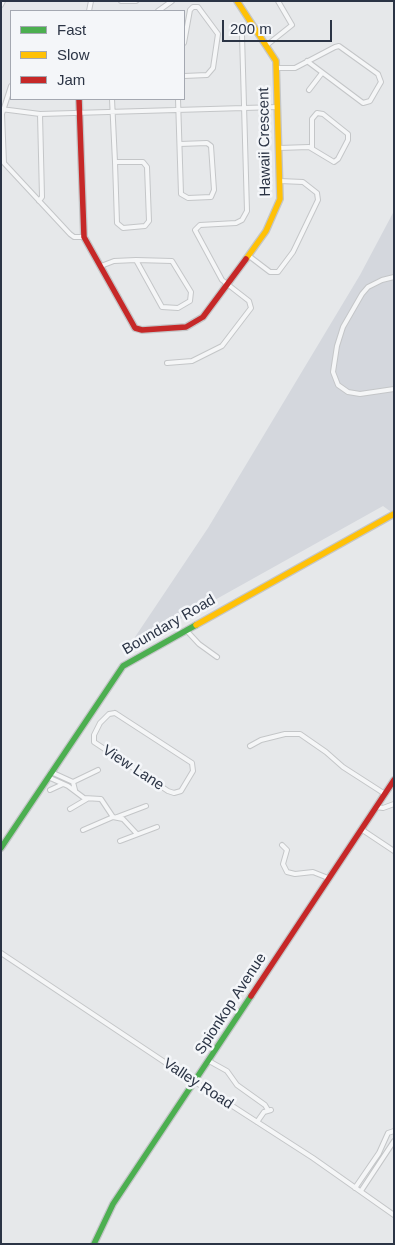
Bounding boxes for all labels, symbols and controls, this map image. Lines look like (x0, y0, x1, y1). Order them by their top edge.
legend (10, 10, 185, 100)
scale bar (225, 10, 335, 42)
text: 200 m (230, 20, 272, 37)
text: Fast (57, 21, 86, 38)
text: Slow (57, 46, 90, 63)
text: Jam (57, 71, 85, 88)
street label: Hawaii Crescent (255, 87, 275, 197)
street label: Boundary Road (119, 591, 219, 659)
street label: View Lane (99, 741, 167, 795)
street label: Spionkop Avenue (192, 950, 270, 1058)
street label: Valley Road (160, 1055, 236, 1113)

